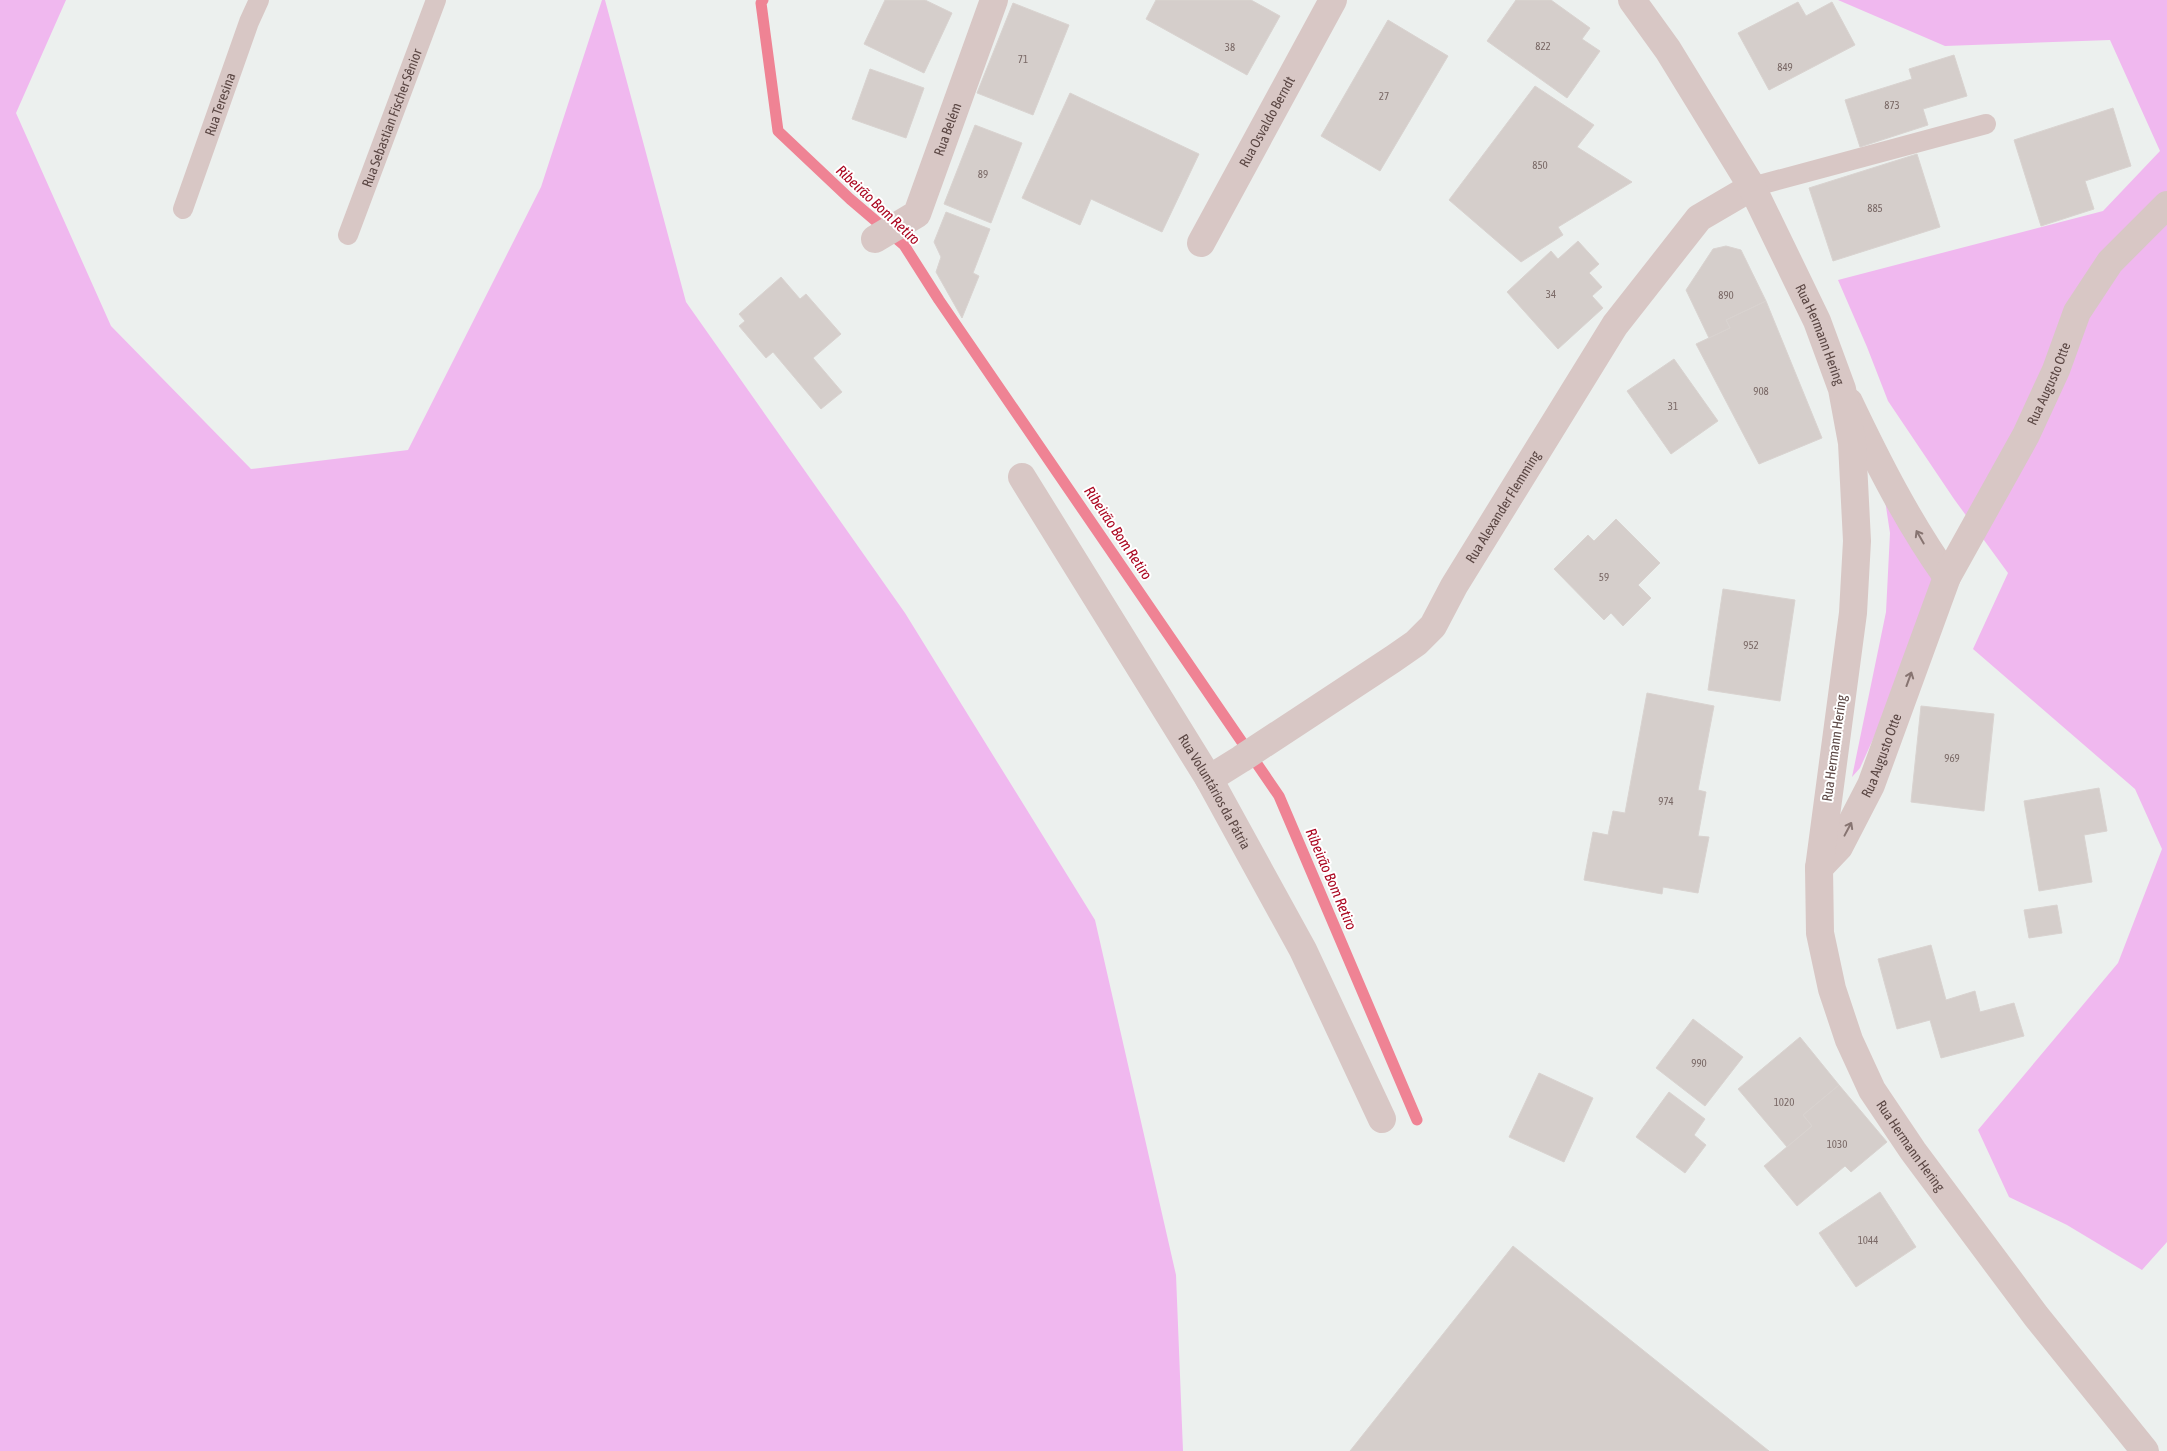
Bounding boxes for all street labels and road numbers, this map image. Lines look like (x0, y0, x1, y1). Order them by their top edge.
street label: Rua Sebastian Fischer Sênior (359, 46, 425, 189)
street label: Rua Teresina (201, 71, 238, 138)
street label: Rua Osvaldo Berndt (1236, 74, 1298, 170)
street label: Rua Belém (931, 101, 964, 158)
street label: Rua Hermann Hering (1792, 281, 1848, 387)
street label: Rua Augusto Otte (2024, 340, 2073, 427)
street label: Rua Alexander Flemming (1462, 448, 1543, 566)
street label: Rua Hermann Hering (1819, 694, 1849, 802)
street label: Rua Augusto Otte (1858, 711, 1904, 800)
street label: Rua Voluntários da Pátria (1175, 731, 1254, 852)
street label: Rua Hermann Hering (1873, 1097, 1948, 1194)

